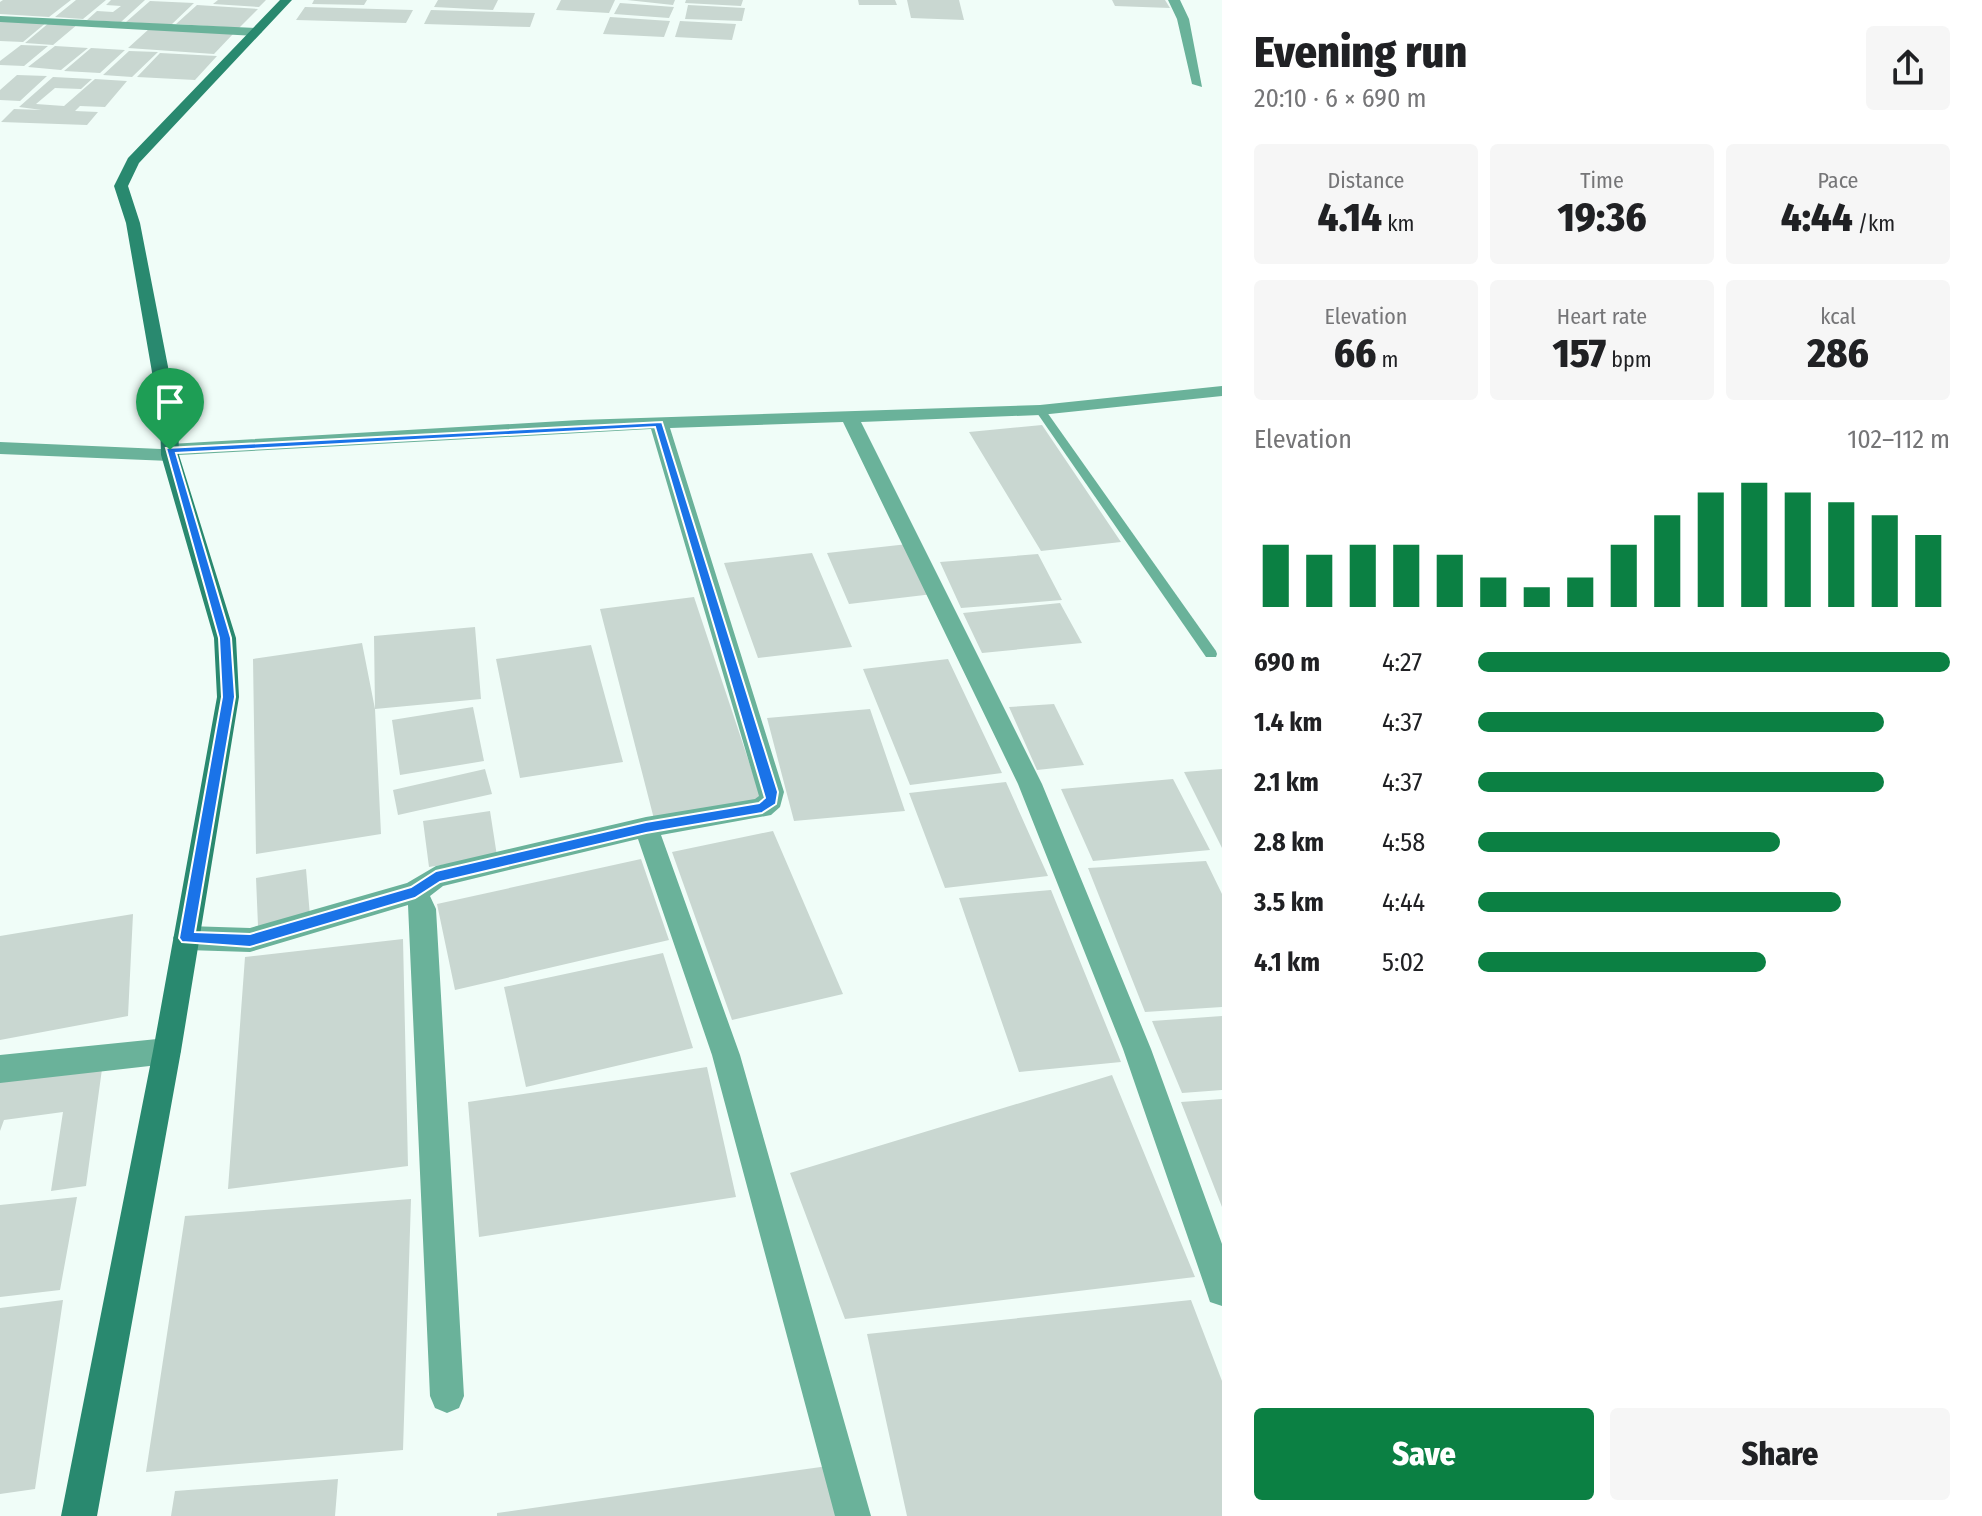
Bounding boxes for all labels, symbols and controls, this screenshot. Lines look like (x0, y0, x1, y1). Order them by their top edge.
text: Evening run (1254, 26, 1467, 79)
button: share (1866, 26, 1950, 110)
text: 20:10 · 6 × 690 m (1254, 83, 1427, 114)
text: Distance (1327, 167, 1405, 194)
text: Time (1580, 167, 1624, 194)
text: Pace (1817, 167, 1859, 194)
text: 4.14 (1318, 194, 1382, 242)
text: 19:36 (1558, 194, 1646, 242)
text: 4:44 (1781, 194, 1853, 242)
text: km (1382, 210, 1414, 237)
text: /km (1853, 210, 1895, 237)
text: Elevation (1325, 303, 1407, 330)
text: Heart rate (1557, 303, 1647, 330)
text: kcal (1820, 303, 1856, 330)
text: 66 (1334, 330, 1376, 378)
text: 157 (1552, 330, 1606, 378)
text: 286 (1807, 330, 1869, 378)
text: m (1376, 346, 1398, 373)
text: bpm (1606, 346, 1652, 373)
pin (136, 368, 204, 450)
icon: arrive (148, 380, 192, 424)
text: Elevation (1254, 424, 1352, 455)
text: 102–112 m (1847, 424, 1950, 455)
text: 690 m (1254, 647, 1320, 678)
text: 4:27 (1382, 647, 1422, 678)
text: 1.4 km (1254, 707, 1322, 738)
text: 4:37 (1382, 707, 1422, 738)
text: 2.1 km (1254, 767, 1319, 798)
text: 4:37 (1382, 767, 1422, 798)
text: 2.8 km (1254, 827, 1324, 858)
text: 4:58 (1382, 827, 1425, 858)
text: 3.5 km (1254, 887, 1324, 918)
text: 4:44 (1382, 887, 1425, 918)
text: 4.1 km (1254, 947, 1320, 978)
text: 5:02 (1382, 947, 1424, 978)
button: Save (1254, 1408, 1594, 1500)
button: Share (1610, 1408, 1950, 1500)

